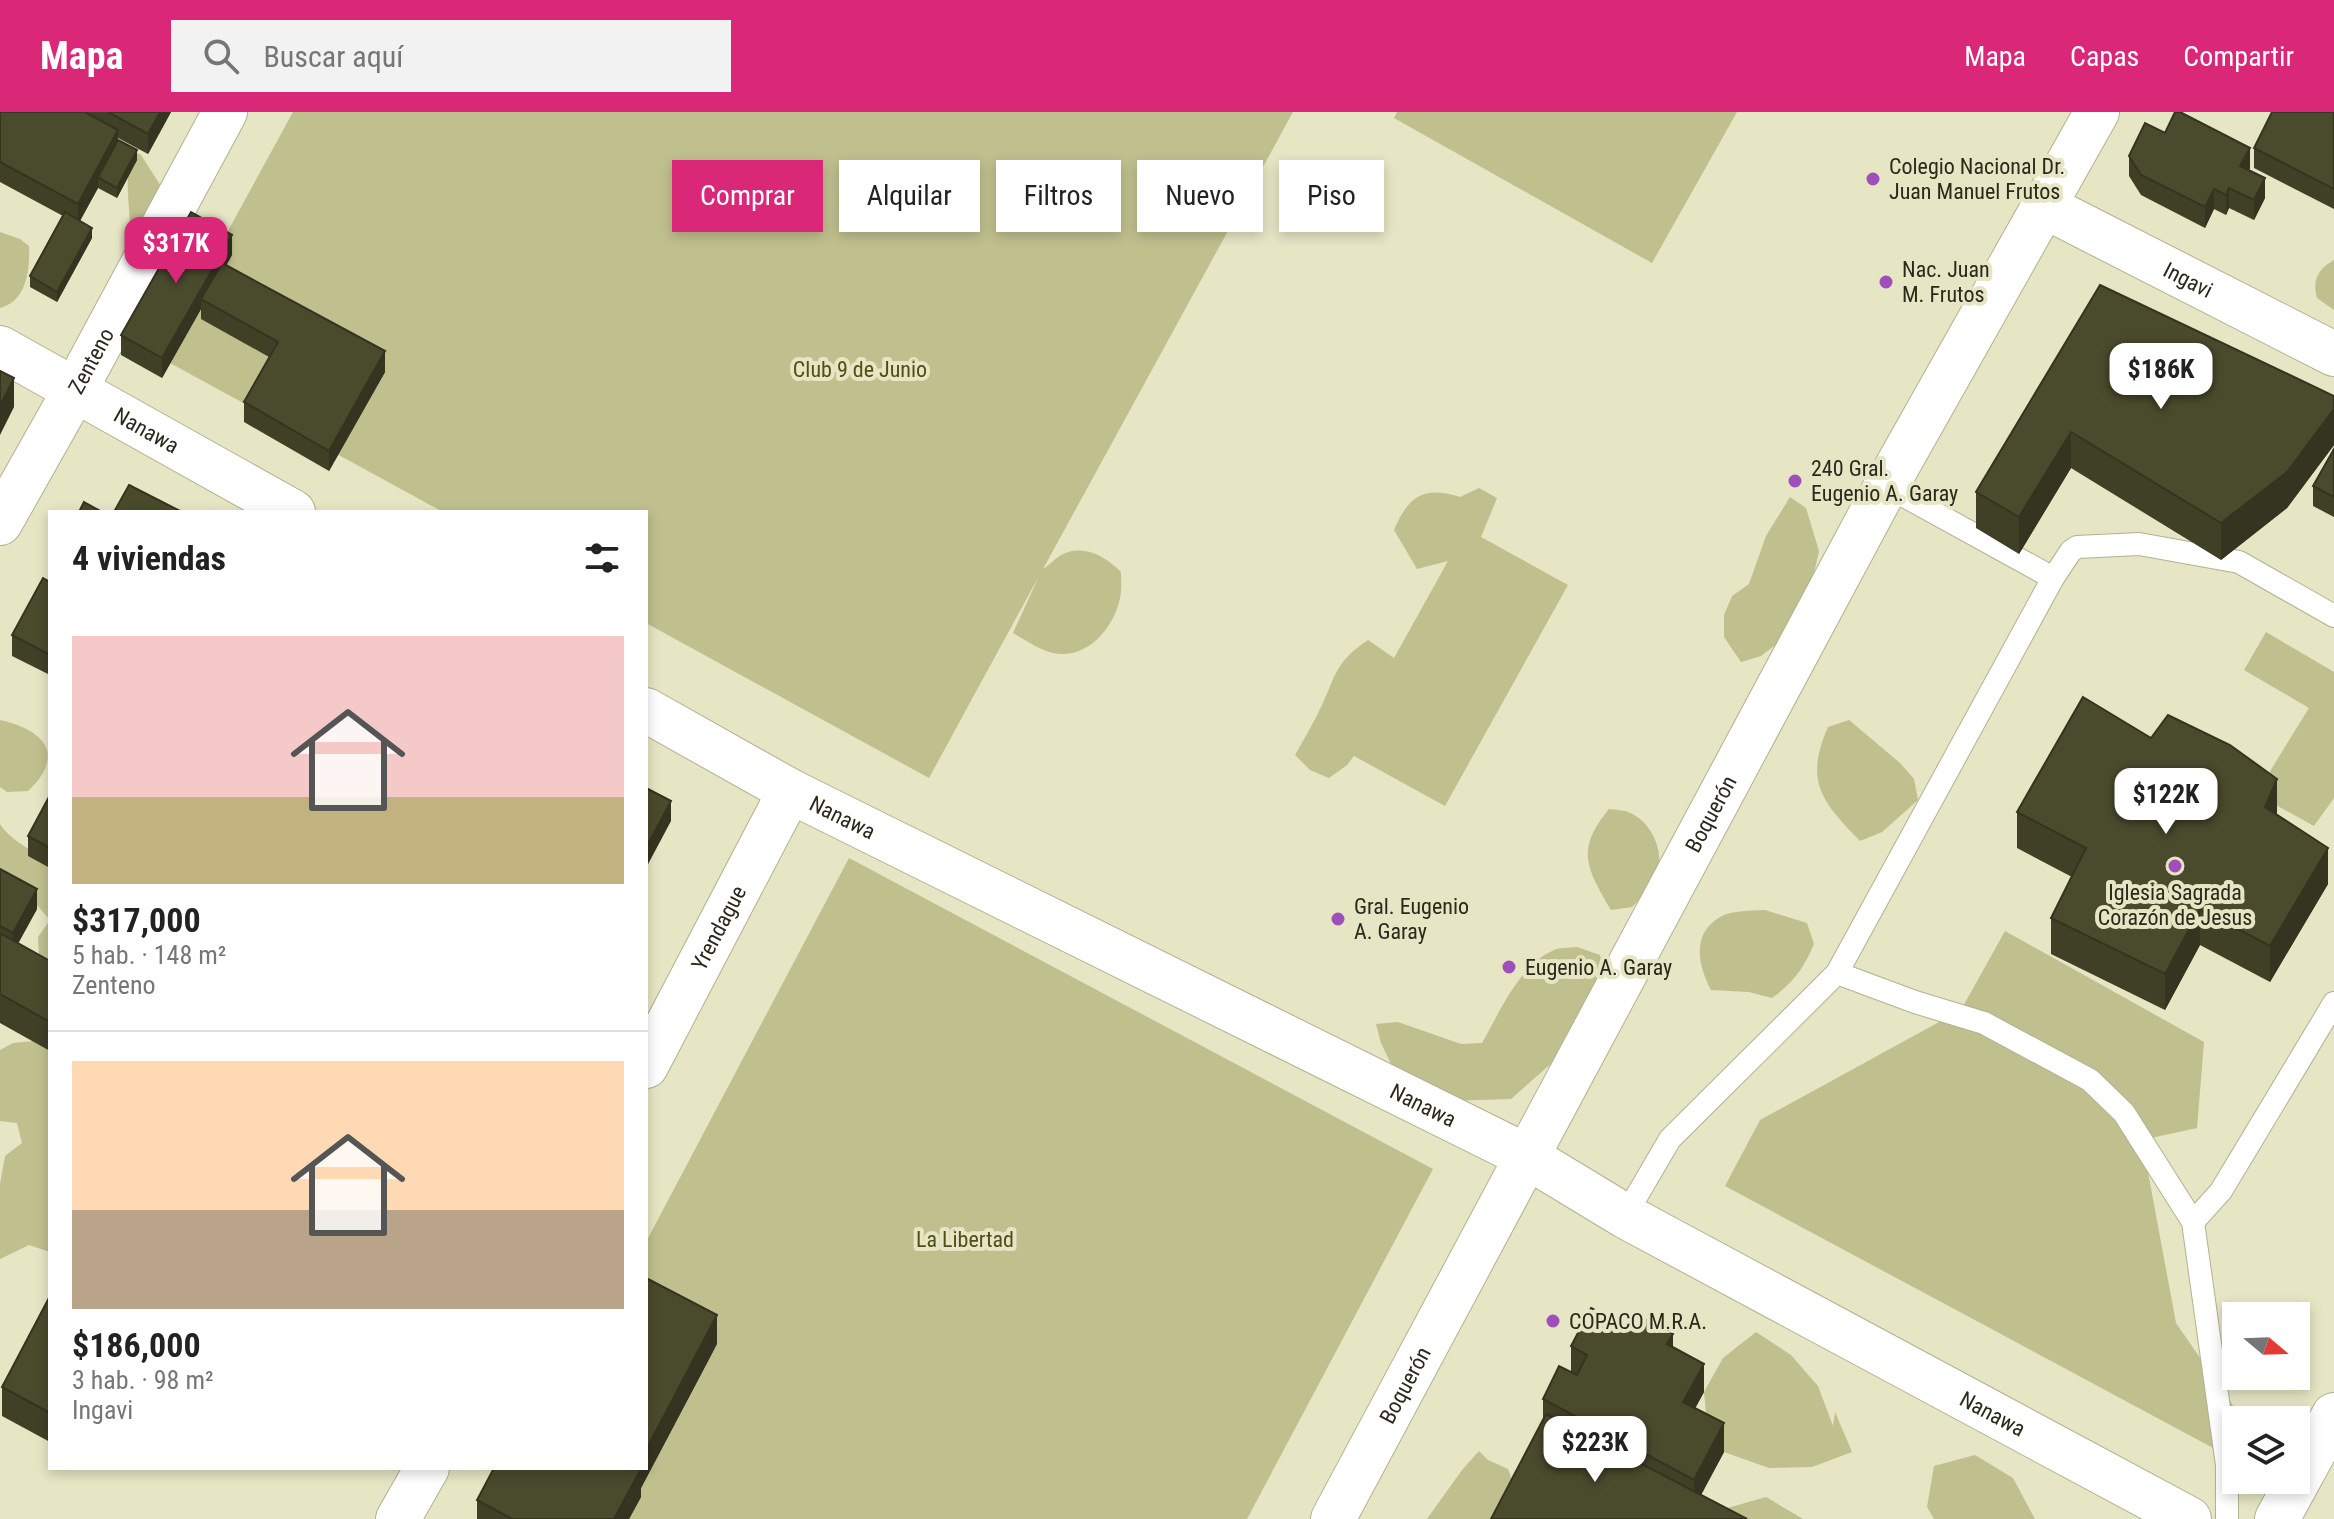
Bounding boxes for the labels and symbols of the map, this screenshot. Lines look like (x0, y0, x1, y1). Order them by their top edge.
place label: Colegio Nacional Dr. Juan Manuel Frutos (1889, 154, 2065, 204)
marker: Colegio Nacional Dr. Juan Manuel Frutos (1864, 170, 1882, 188)
pin: $317K (120, 217, 232, 285)
place label: Nac. Juan M. Frutos (1902, 257, 1990, 307)
street label: Ingavi (2160, 257, 2217, 303)
marker: Nac. Juan M. Frutos (1877, 273, 1895, 291)
street label: Zenteno (63, 324, 119, 398)
pin: $186K (2105, 343, 2217, 411)
park label: Club 9 de Junio (793, 357, 927, 382)
street label: Nanawa (110, 402, 183, 458)
place label: 240 Gral. Eugenio A. Garay (1811, 456, 1958, 506)
marker: 240 Gral. Eugenio A. Garay (1786, 472, 1804, 490)
pin: $122K (2110, 768, 2222, 836)
street label: Boquerón (1680, 771, 1741, 856)
street label: Nanawa (806, 790, 880, 844)
marker: Iglesia Sagrada Corazón de Jesus (2166, 857, 2184, 875)
place label: Iglesia Sagrada Corazón de Jesus (2098, 880, 2252, 930)
street label: Yrendague (686, 881, 751, 974)
place label: Gral. Eugenio A. Garay (1354, 894, 1469, 944)
marker: Gral. Eugenio A. Garay (1329, 910, 1347, 928)
place label: Eugenio A. Garay (1525, 955, 1672, 980)
marker: Eugenio A. Garay (1500, 958, 1518, 976)
street label: Nanawa (1386, 1078, 1460, 1132)
park label: La Libertad (916, 1227, 1014, 1252)
north arrow (2222, 1302, 2310, 1390)
place label: COPACO M.R.A. (1569, 1309, 1707, 1334)
marker: COPACO M.R.A. (1544, 1312, 1562, 1330)
street label: Boquerón (1374, 1342, 1435, 1428)
street label: Nanawa (1956, 1386, 2030, 1441)
pin: $223K (1539, 1416, 1651, 1484)

